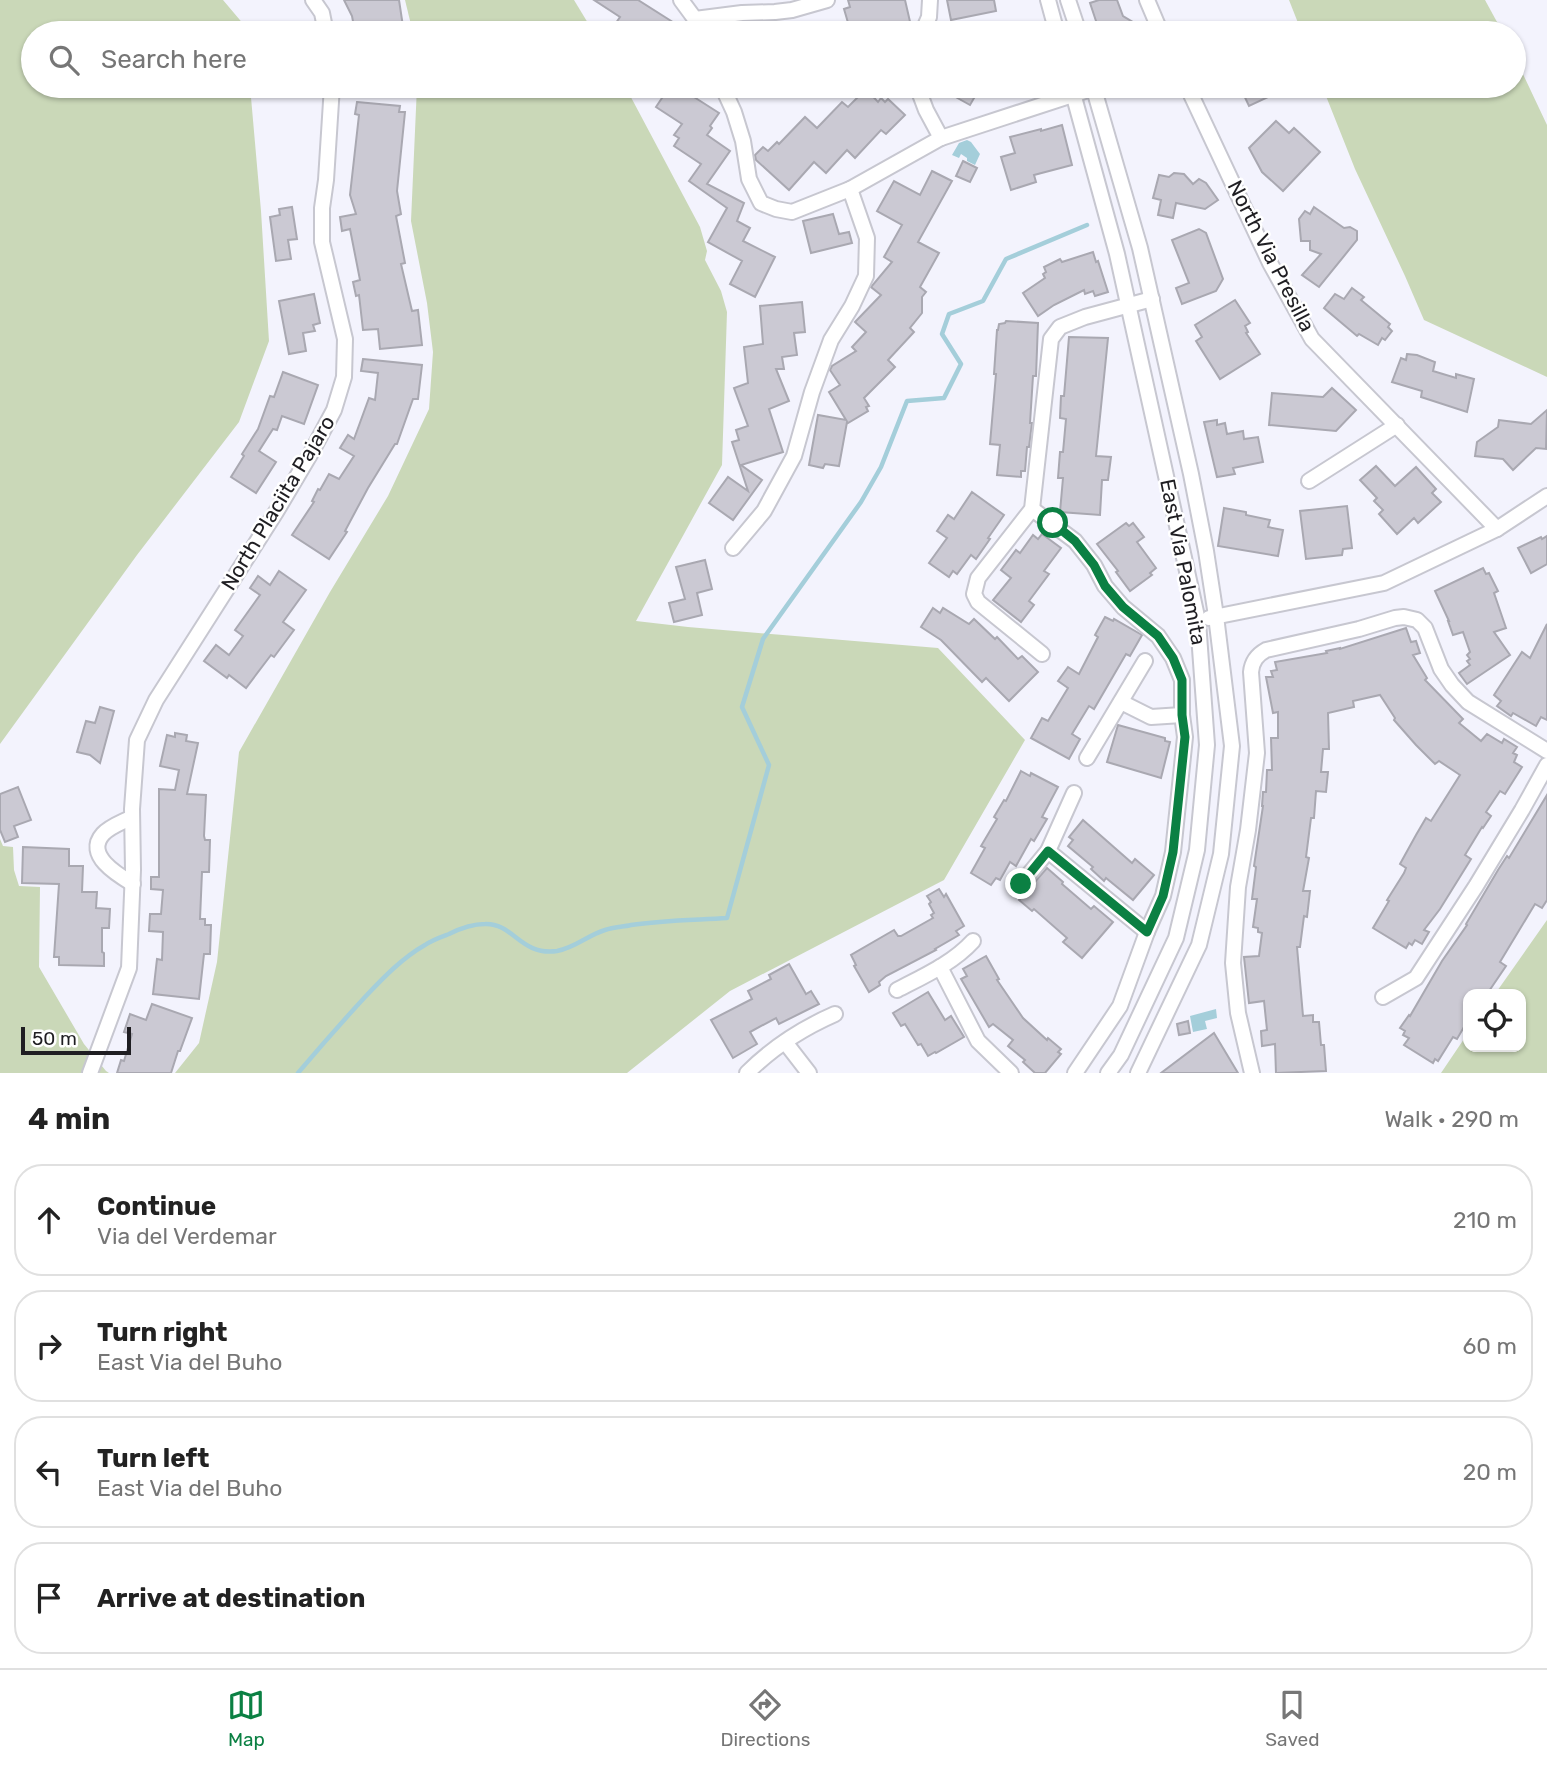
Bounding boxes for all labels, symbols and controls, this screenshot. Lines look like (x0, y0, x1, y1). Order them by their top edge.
search box (21, 21, 1526, 98)
icon: search (45, 41, 83, 79)
text: Search here (101, 44, 247, 75)
street label: North Via Presilla (1223, 176, 1320, 336)
street label: North Placiita Pajaro (215, 411, 340, 595)
street label: East Via Palomita (1155, 477, 1212, 647)
route start (1037, 507, 1068, 538)
route end (1005, 868, 1036, 899)
map controls (1463, 989, 1526, 1052)
button: locate (1463, 989, 1526, 1052)
scale bar (21, 1024, 131, 1056)
text: 50 m (32, 1027, 77, 1050)
text: 4 min (28, 1101, 110, 1137)
text: Walk · 290 m (1384, 1105, 1519, 1133)
text: Continue (97, 1191, 216, 1222)
icon: ahead (30, 1201, 68, 1239)
text: 210 m (1453, 1206, 1517, 1234)
text: Via del Verdemar (97, 1222, 277, 1250)
text: Turn right (97, 1317, 227, 1348)
icon: right (30, 1327, 68, 1365)
text: 60 m (1462, 1332, 1517, 1360)
text: East Via del Buho (97, 1348, 282, 1376)
text: Turn left (97, 1443, 209, 1474)
icon: left (30, 1453, 68, 1491)
text: 20 m (1463, 1458, 1517, 1486)
text: East Via del Buho (97, 1474, 282, 1502)
icon: arrive (30, 1579, 68, 1617)
text: Arrive at destination (97, 1583, 365, 1614)
tab: Map (227, 1686, 265, 1751)
tab: Directions (720, 1686, 810, 1751)
tab: Saved (1265, 1686, 1320, 1751)

